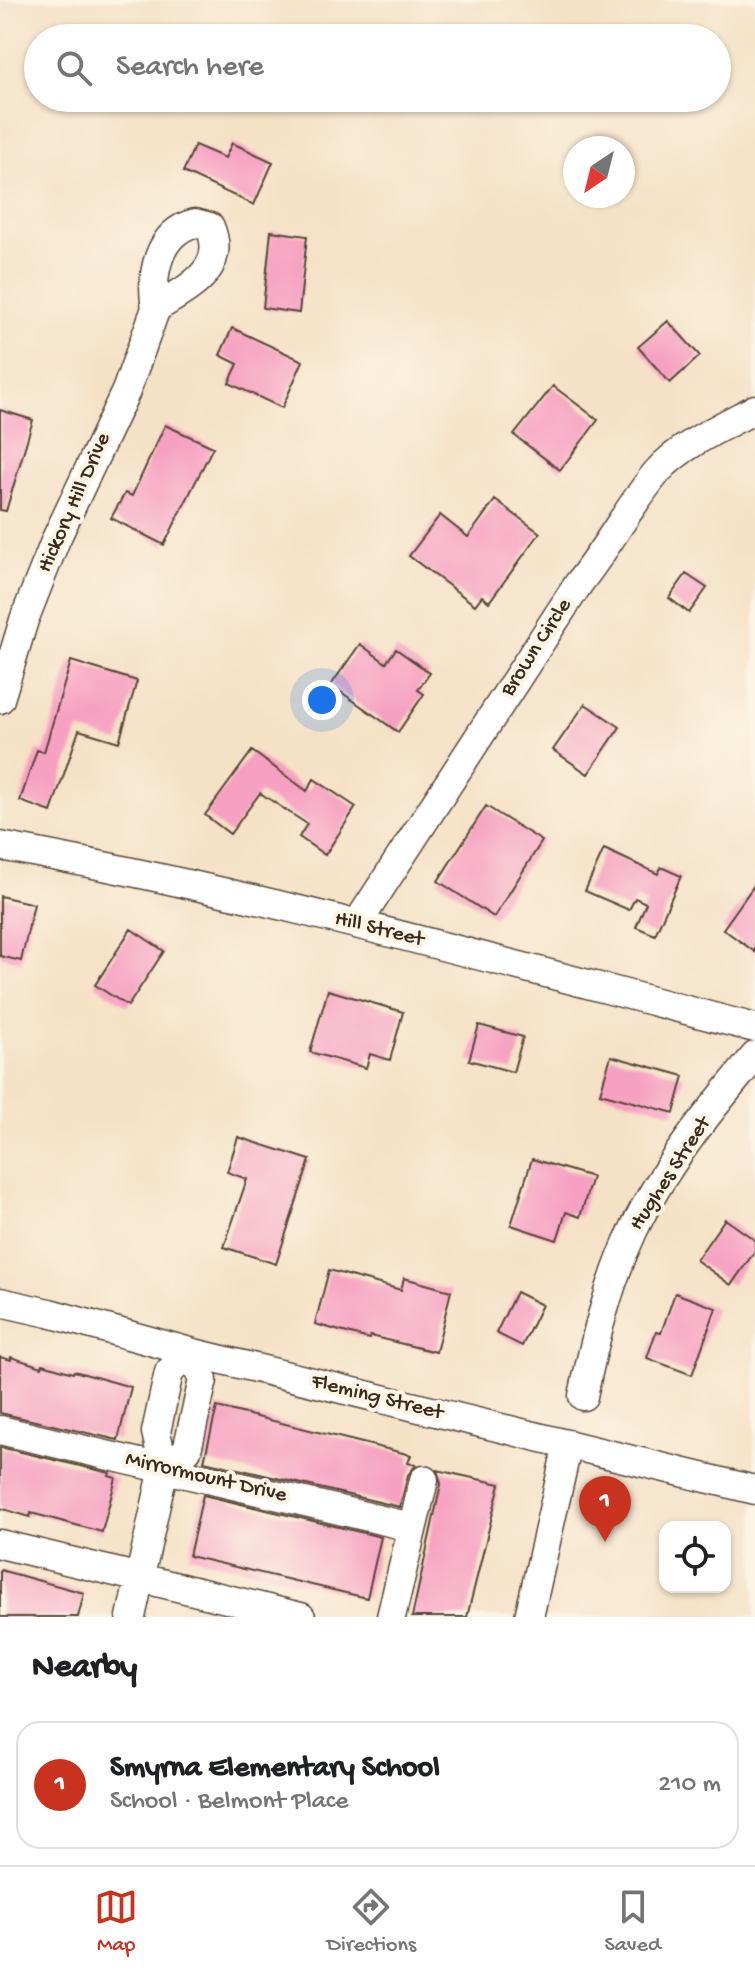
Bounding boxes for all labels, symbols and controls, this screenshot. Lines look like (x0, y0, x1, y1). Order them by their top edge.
search box (24, 24, 731, 112)
icon: search (52, 46, 96, 90)
text: Search here (116, 51, 264, 86)
north arrow (563, 136, 635, 208)
street label: Hickory Hill Drive (33, 429, 118, 577)
street label: Brown Circle (495, 594, 579, 703)
your location (302, 680, 342, 720)
street label: Hill Street (332, 906, 428, 954)
street label: Hughes Street (625, 1110, 719, 1236)
street label: Fleming Street (308, 1369, 447, 1427)
street label: Mirrormount Drive (123, 1447, 290, 1509)
pin: 1 (579, 1476, 631, 1542)
map controls (659, 1521, 731, 1593)
button: locate (659, 1521, 731, 1593)
text: Nearby (32, 1649, 137, 1689)
text: Smyrna Elementary School (110, 1752, 440, 1787)
text: 1 (55, 1770, 65, 1801)
text: 210 m (658, 1770, 721, 1801)
text: School · Belmont Place (110, 1787, 348, 1818)
tab: Map (94, 1885, 138, 1959)
tab: Directions (327, 1885, 416, 1959)
tab: Saved (604, 1885, 661, 1959)

